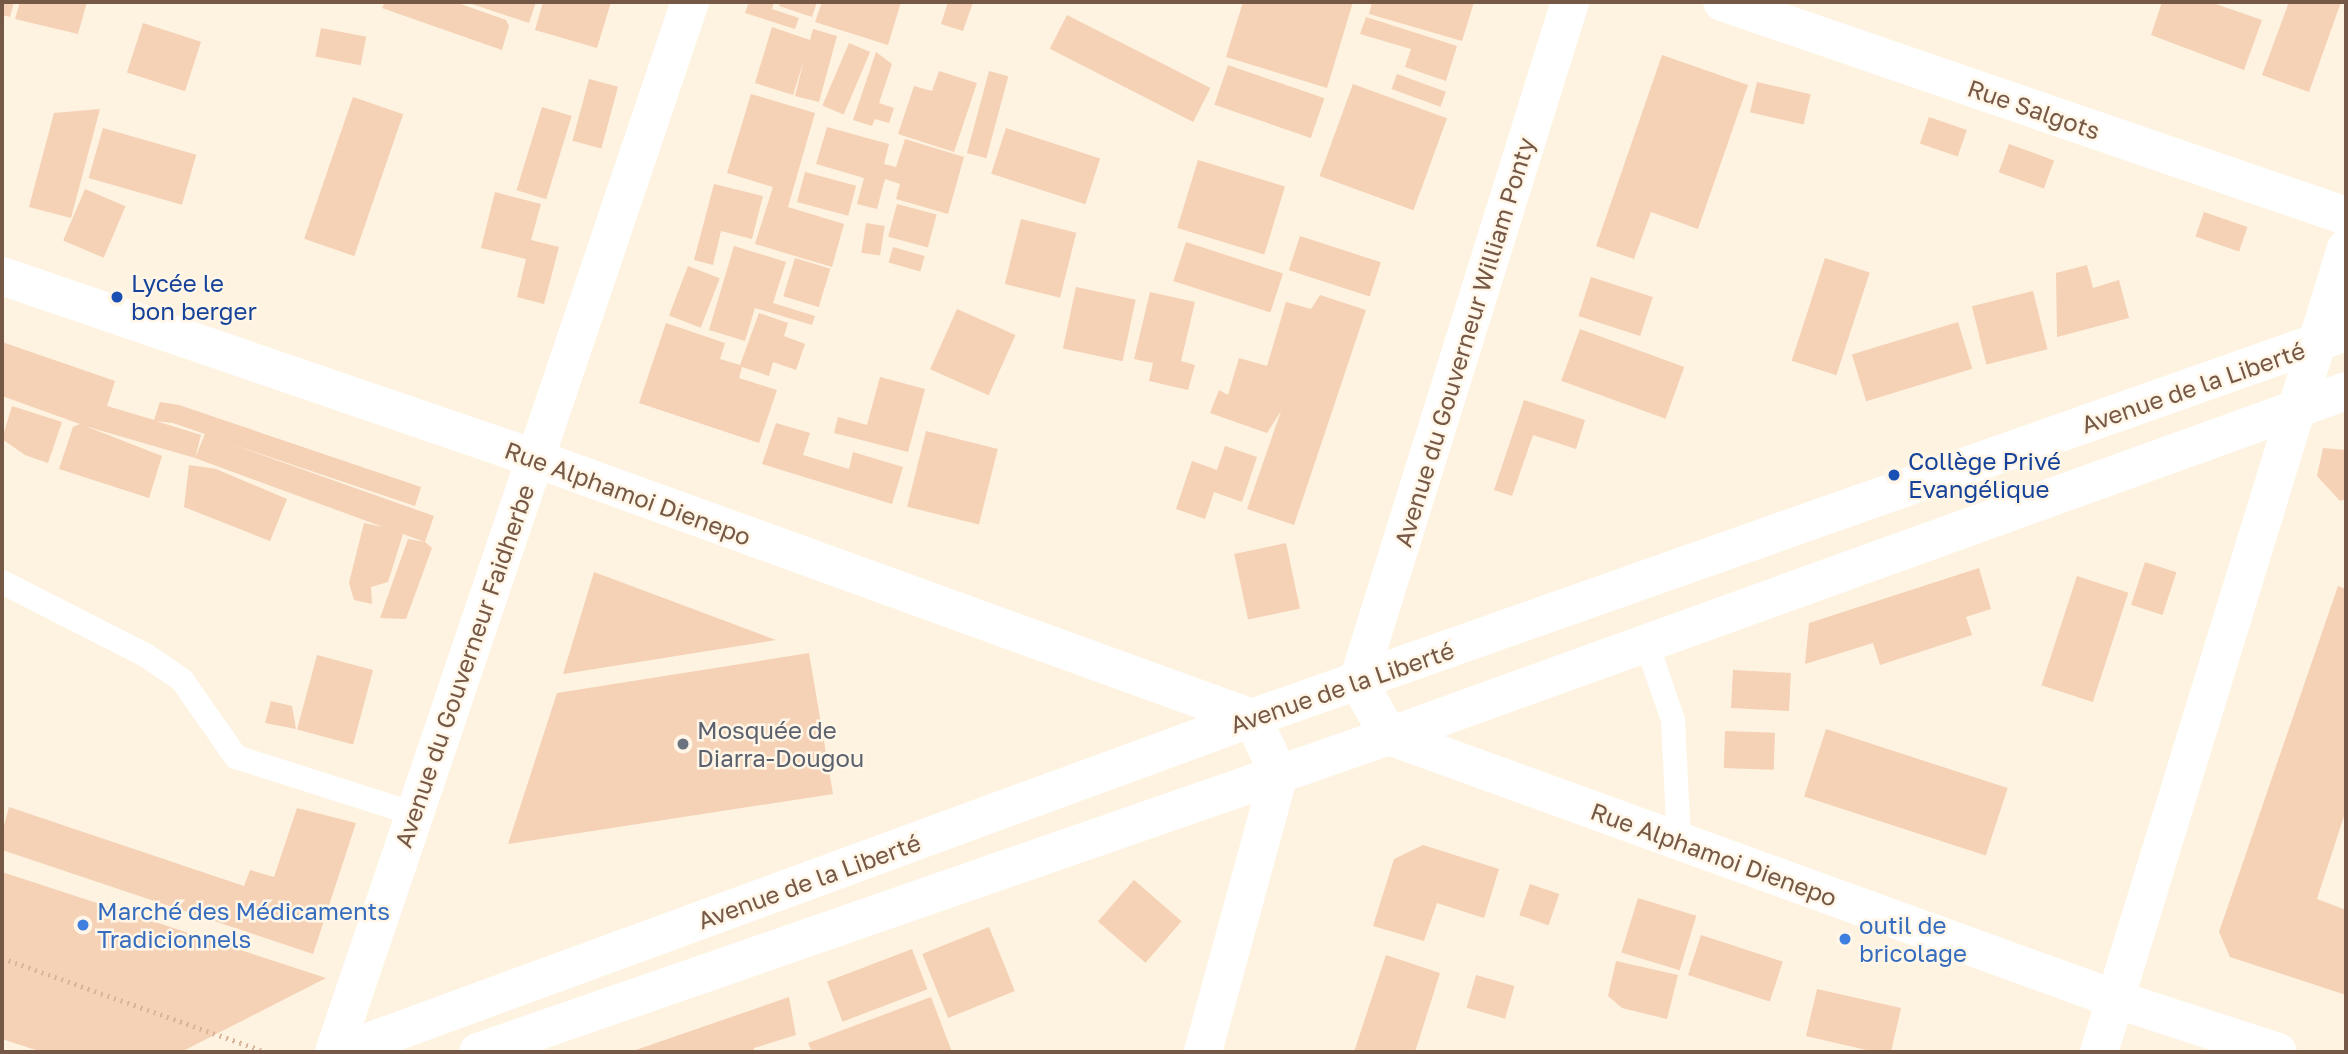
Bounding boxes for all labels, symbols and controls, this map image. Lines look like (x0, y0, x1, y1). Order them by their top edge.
street label: Rue Salgots (1964, 73, 2104, 145)
street label: Avenue du Gouverneur William Ponty (1388, 134, 1540, 550)
place label: Lycée le bon berger (131, 269, 257, 325)
marker: Lycée le bon berger (109, 289, 125, 305)
street label: Avenue de la Liberté (2077, 335, 2309, 439)
street label: Rue Alphamoi Dienepo (501, 435, 755, 551)
place label: Collège Privé Evangélique (1908, 447, 2061, 503)
marker: Collège Privé Evangélique (1886, 467, 1902, 483)
street label: Avenue du Gouverneur Faidherbe (388, 481, 540, 851)
street label: Avenue de la Liberté (1226, 635, 1458, 739)
place label: Mosquée de Diarra-Dougou (697, 716, 864, 772)
marker: Mosquée de Diarra-Dougou (675, 736, 691, 752)
street label: Rue Alphamoi Dienepo (1587, 796, 1841, 912)
street label: Avenue de la Liberté (694, 827, 924, 935)
place label: Marché des Médicaments Tradicionnels (97, 897, 390, 953)
place label: outil de bricolage (1859, 911, 1967, 967)
marker: Marché des Médicaments Tradicionnels (75, 917, 91, 933)
marker: outil de bricolage (1837, 931, 1853, 947)

